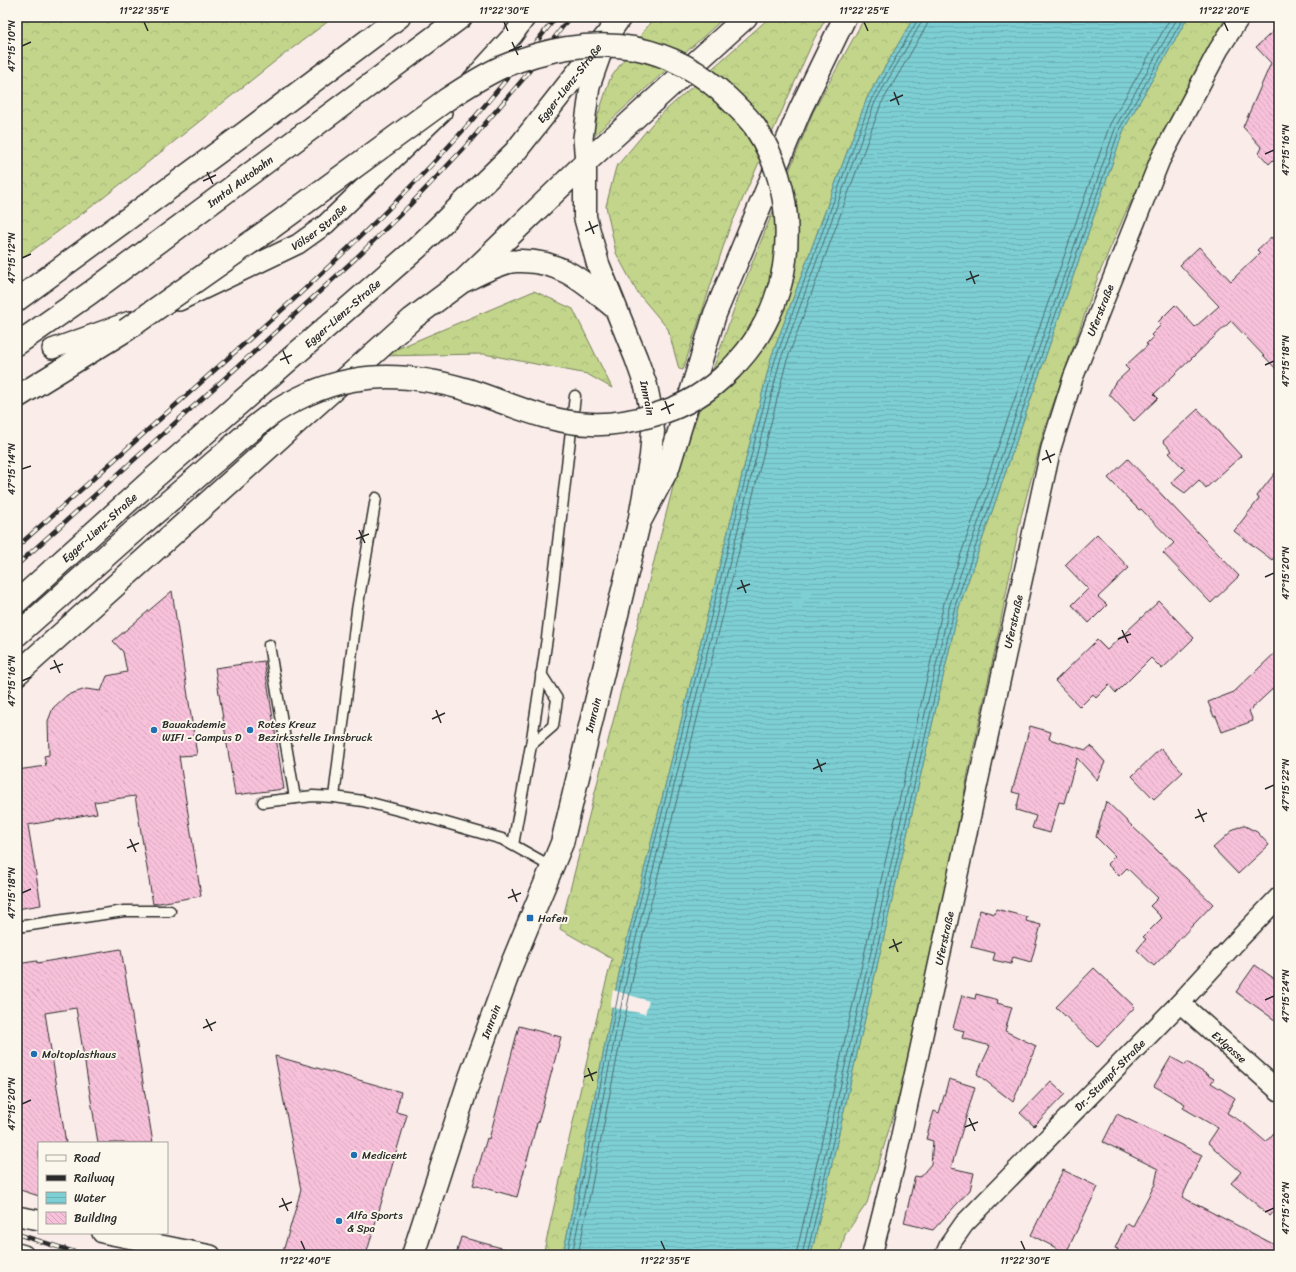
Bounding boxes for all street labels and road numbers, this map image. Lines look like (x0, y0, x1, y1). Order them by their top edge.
street label: Egger-Lienz-Straße (532, 39, 607, 127)
street label: Inntal Autobahn (202, 150, 277, 213)
street label: Völser Straße (288, 198, 352, 255)
street label: Egger-Lienz-Straße (300, 274, 385, 352)
street label: Uferstraße (1081, 281, 1119, 339)
street label: Innrain (634, 378, 660, 417)
street label: Egger-Lienz-Straße (57, 488, 142, 567)
street label: Uferstraße (998, 592, 1028, 650)
street label: Innrain (579, 696, 606, 735)
street label: Uferstraße (929, 909, 959, 967)
street label: Innrain (475, 1002, 506, 1042)
street label: Exlgasse (1207, 1026, 1251, 1068)
street label: Dr.-Stumpf-Straße (1070, 1034, 1150, 1116)

